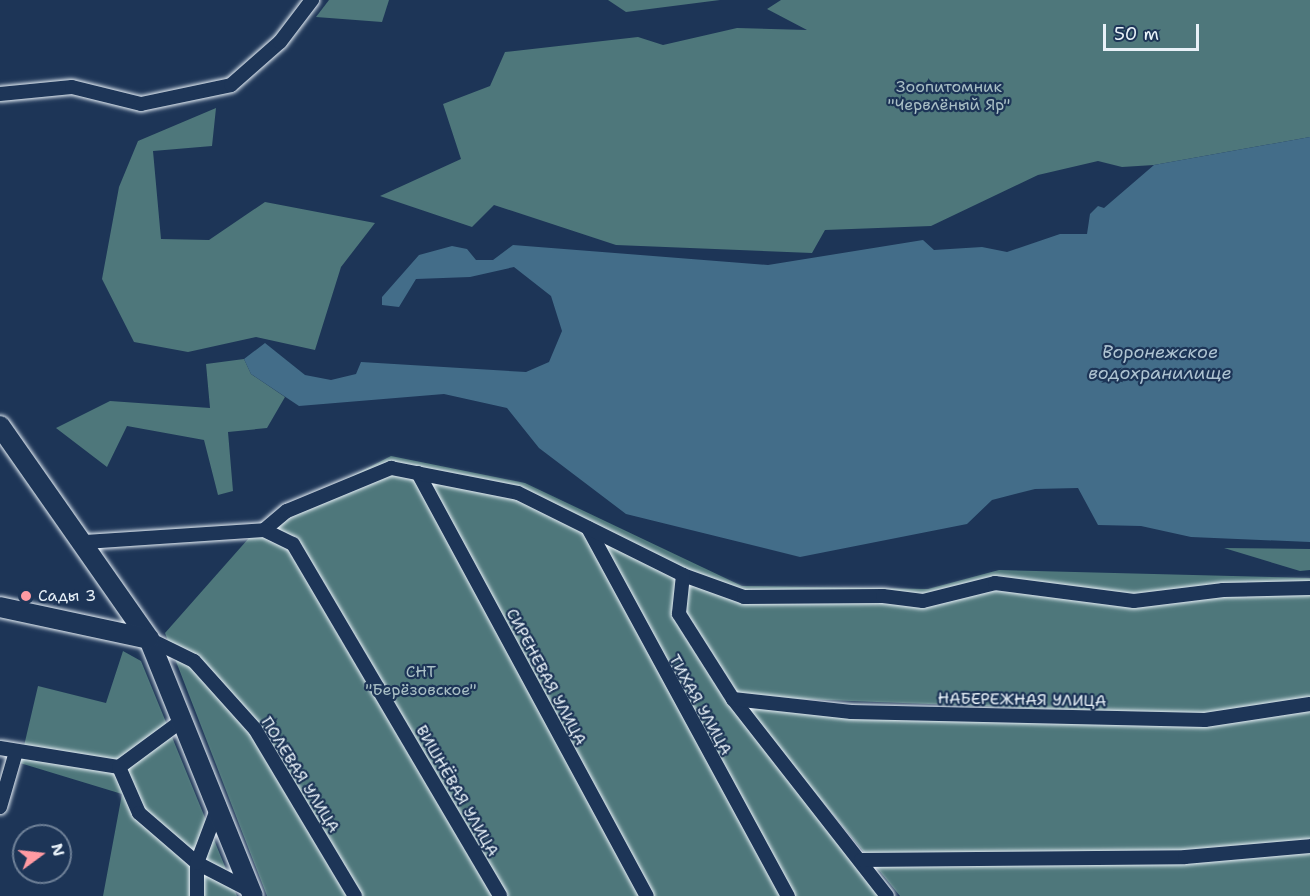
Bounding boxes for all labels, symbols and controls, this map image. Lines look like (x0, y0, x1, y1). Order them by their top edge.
scale bar (1106, 12, 1202, 50)
text: 50 m (1114, 22, 1159, 46)
park label: Зоопитомник "Червлёный Яр" (888, 77, 1010, 115)
water label: Воронежское водохранилище (1088, 342, 1232, 385)
place label: Сады 3 (38, 586, 96, 606)
marker: Сады 3 (19, 589, 33, 603)
street label: СИРЕНЕВАЯ УЛИЦА (502, 605, 590, 749)
street label: ТИХАЯ УЛИЦА (664, 651, 736, 759)
park label: СНТ "Берёзовское" (365, 662, 477, 700)
street label: НАБЕРЕЖНАЯ УЛИЦА (937, 689, 1107, 711)
street label: ПОЛЕВАЯ УЛИЦА (257, 714, 343, 836)
street label: ВИШНЁВАЯ УЛИЦА (412, 722, 502, 860)
north arrow (12, 824, 72, 884)
text: N (46, 841, 70, 859)

